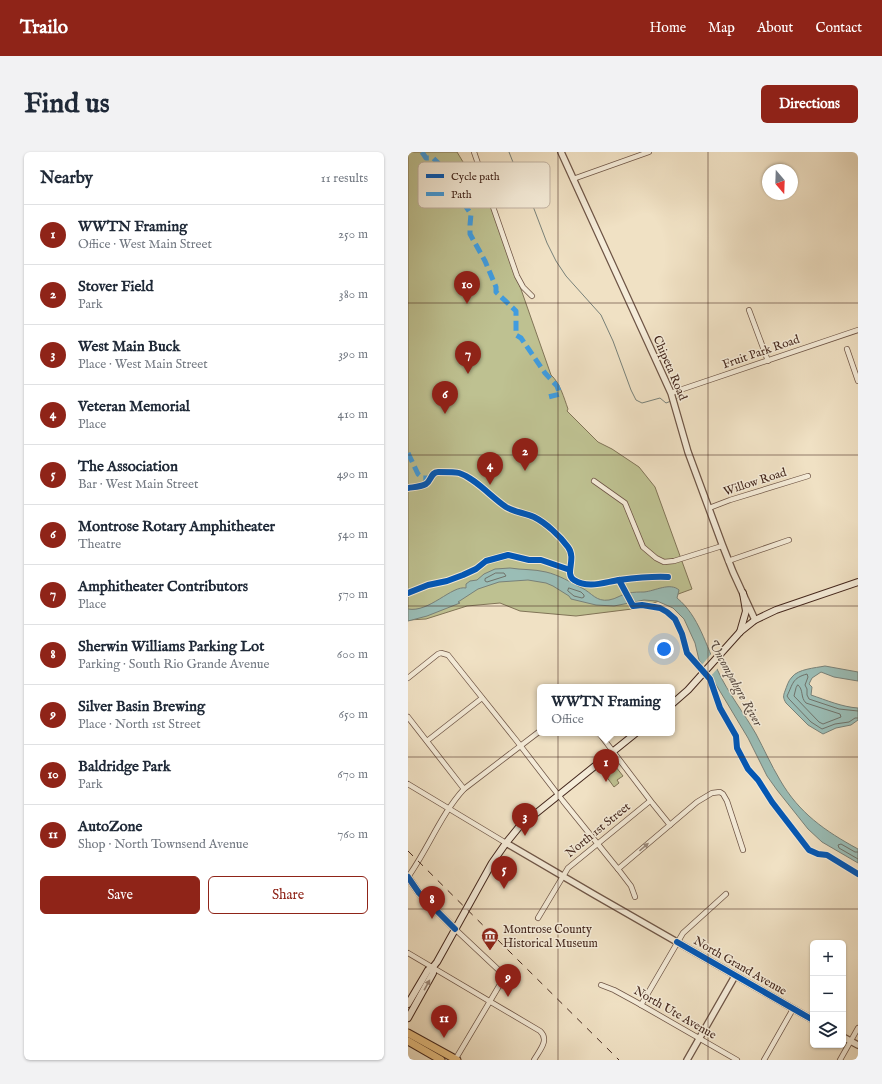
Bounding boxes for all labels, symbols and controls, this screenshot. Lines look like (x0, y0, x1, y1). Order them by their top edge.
text: Trailo (20, 16, 68, 40)
text: Home (650, 19, 686, 37)
text: Map (708, 19, 735, 37)
text: About (757, 19, 793, 37)
text: Contact (815, 19, 862, 37)
button: Directions (761, 85, 858, 123)
text: Find us (24, 87, 110, 122)
legend (418, 162, 550, 208)
north arrow (762, 164, 798, 200)
text: Nearby (40, 168, 93, 189)
text: 11 results (321, 170, 368, 187)
text: Cycle path (451, 170, 500, 184)
text: Path (451, 188, 472, 202)
text: WWTN Framing (78, 217, 187, 236)
text: 1 (51, 226, 55, 243)
text: 250 m (338, 226, 368, 243)
text: Office · West Main Street (78, 236, 212, 253)
pin: 10 (454, 271, 480, 304)
text: Stover Field (78, 277, 153, 296)
text: 2 (50, 286, 56, 303)
text: 380 m (339, 286, 368, 303)
text: Park (78, 296, 103, 313)
street label: Fruit Park Road (720, 332, 802, 372)
street label: Chipeta Road (649, 333, 691, 404)
text: West Main Buck (78, 337, 180, 356)
pin: 7 (455, 341, 481, 374)
text: 3 (51, 346, 55, 363)
text: 390 m (338, 346, 368, 363)
text: Place · West Main Street (78, 356, 208, 373)
pin: 6 (432, 381, 458, 414)
text: Veteran Memorial (78, 397, 190, 416)
text: 4 (50, 406, 56, 423)
text: 410 m (338, 406, 368, 423)
text: Place (78, 416, 106, 433)
pin: 2 (512, 438, 538, 471)
pin: 4 (477, 452, 503, 485)
text: The Association (78, 457, 178, 476)
street label: Willow Road (722, 465, 789, 499)
text: 5 (51, 466, 55, 483)
text: 490 m (337, 466, 368, 483)
text: Bar · West Main Street (78, 476, 199, 493)
text: Montrose Rotary Amphitheater (78, 517, 275, 536)
text: 6 (50, 526, 56, 543)
text: 540 m (338, 526, 368, 543)
text: Theatre (78, 536, 121, 553)
text: Amphitheater Contributors (78, 577, 248, 596)
text: 7 (50, 586, 56, 603)
text: 570 m (338, 586, 368, 603)
text: Place (78, 596, 106, 613)
text: Sherwin Williams Parking Lot (78, 637, 264, 656)
water label: Uncompahgre River (703, 637, 766, 730)
your location (654, 639, 674, 659)
text: 8 (50, 646, 56, 663)
text: 600 m (337, 646, 368, 663)
text: Parking · South Rio Grande Avenue (78, 656, 270, 673)
popup (537, 684, 675, 736)
text: WWTN Framing (551, 692, 661, 711)
text: Silver Basin Brewing (78, 697, 205, 716)
text: 9 (50, 706, 56, 723)
text: 650 m (339, 706, 368, 723)
text: Office (551, 711, 584, 728)
text: Place · North 1st Street (78, 716, 201, 733)
pin: 1 (593, 749, 619, 782)
text: Baldridge Park (78, 757, 171, 776)
text: 10 (47, 766, 59, 783)
text: 670 m (337, 766, 368, 783)
text: Park (78, 776, 103, 793)
street label: North 1st Street (562, 799, 634, 861)
pin: 3 (512, 803, 538, 836)
text: AutoZone (78, 817, 142, 836)
text: 11 (48, 826, 58, 843)
text: 760 m (337, 826, 368, 843)
text: Shop · North Townsend Avenue (78, 836, 249, 853)
one-way arrow (639, 842, 650, 851)
pin: 5 (491, 856, 517, 889)
button: Save (40, 876, 200, 914)
button: Share (208, 876, 368, 914)
pin: 8 (419, 886, 445, 919)
place label: Montrose County Historical Museum (503, 922, 598, 951)
museum icon: Montrose County Historical Museum (480, 926, 500, 951)
street label: North Grand Avenue (691, 933, 790, 999)
map controls (810, 940, 846, 1048)
button: + (810, 940, 846, 976)
pin: 9 (495, 964, 521, 997)
button: − (810, 976, 846, 1012)
one-way arrow (423, 979, 430, 990)
street label: North Ute Avenue (631, 983, 719, 1043)
pin: 11 (431, 1005, 457, 1038)
button: layers (810, 1012, 846, 1048)

